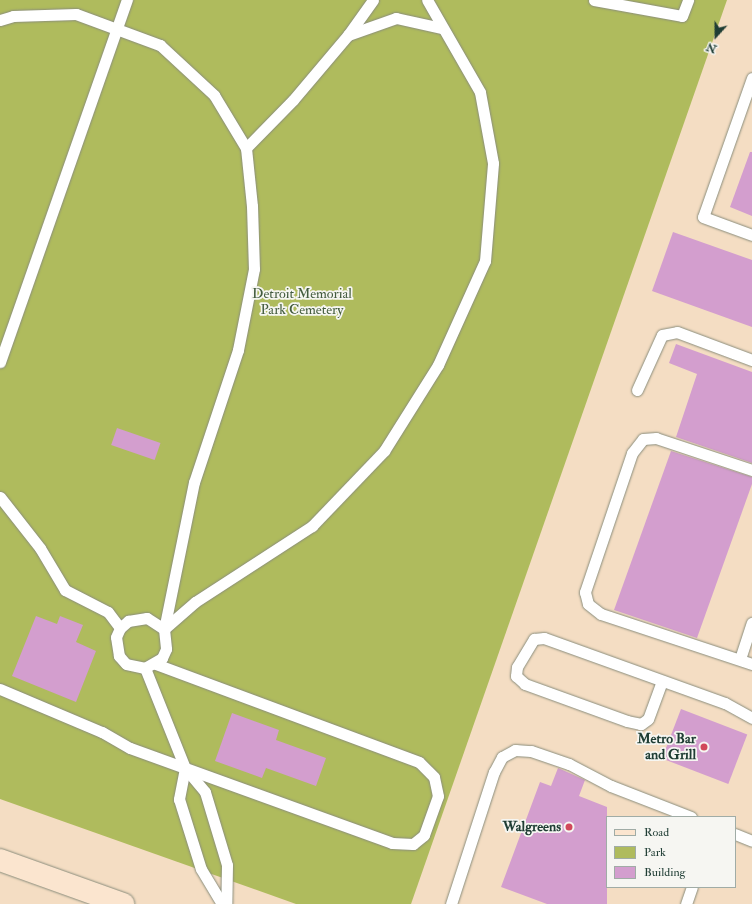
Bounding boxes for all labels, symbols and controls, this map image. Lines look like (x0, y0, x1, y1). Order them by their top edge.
north arrow (696, 16, 736, 56)
text: N (705, 40, 718, 56)
park label: Detroit Memorial Park Cemetery (252, 286, 352, 318)
place label: Metro Bar and Grill (637, 731, 696, 764)
marker: Metro Bar and Grill (699, 742, 709, 752)
legend (606, 816, 736, 888)
place label: Walgreens (503, 819, 561, 835)
marker: Walgreens (564, 822, 574, 832)
text: Road (644, 825, 669, 840)
text: Park (644, 845, 666, 860)
text: Building (644, 865, 685, 880)

